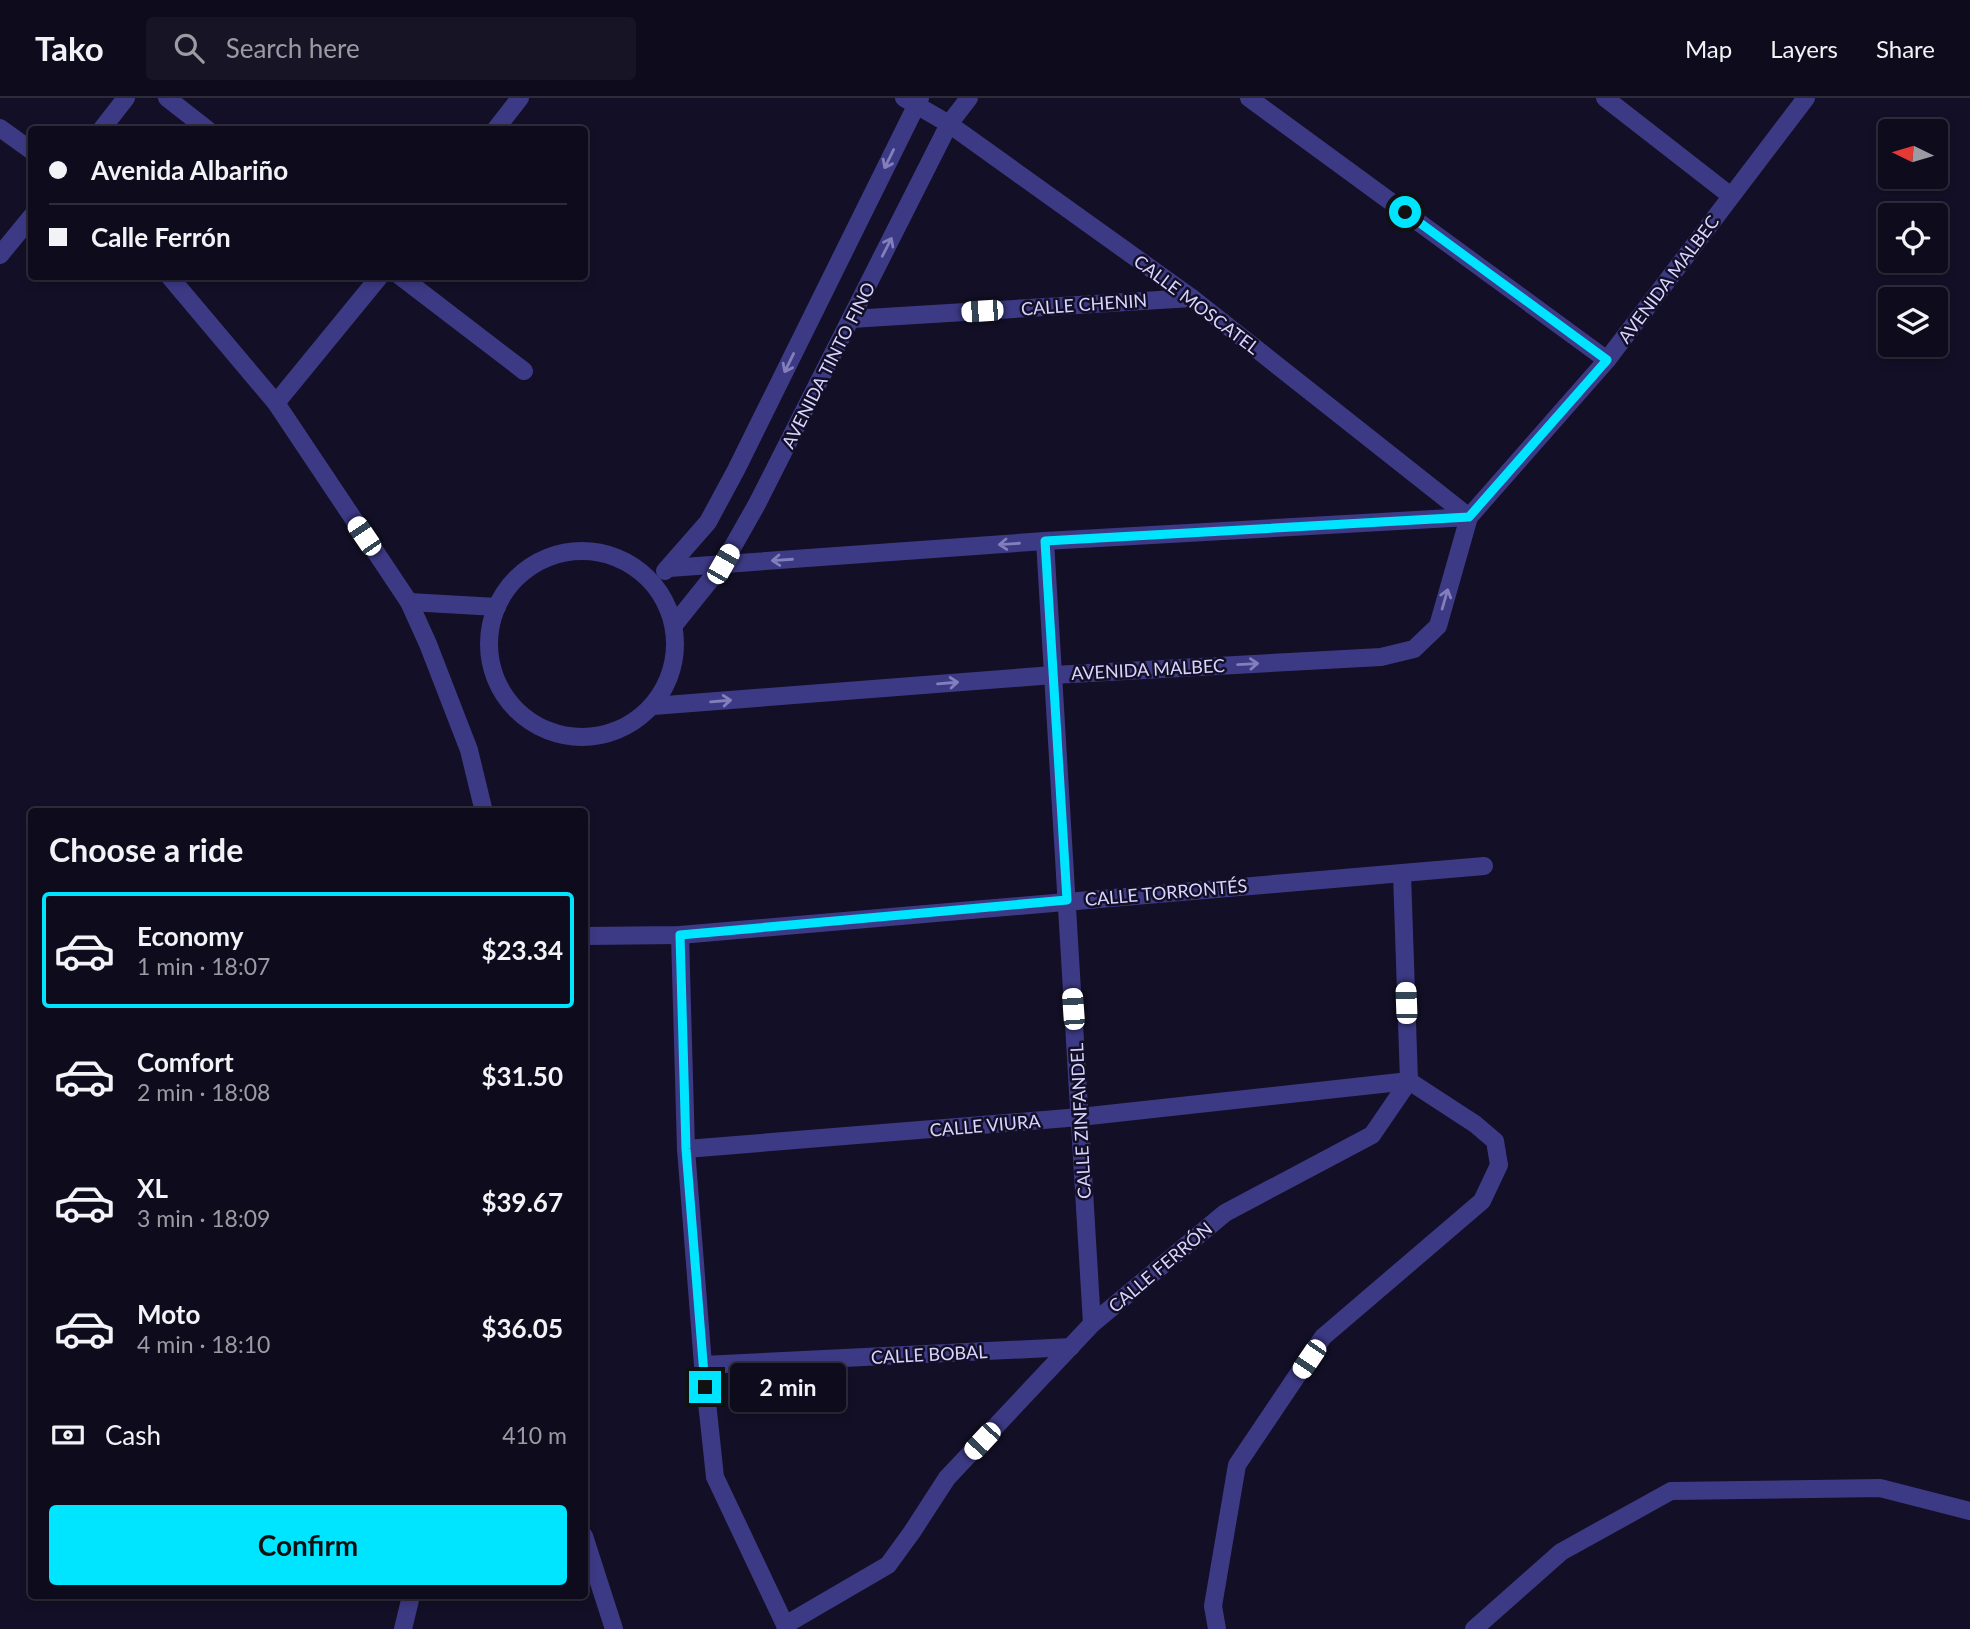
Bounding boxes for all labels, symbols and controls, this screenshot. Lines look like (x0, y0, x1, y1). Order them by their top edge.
search box (146, 17, 636, 80)
text: Tako (35, 28, 104, 68)
icon: search (170, 29, 208, 67)
text: Search here (226, 32, 360, 64)
text: Map (1685, 34, 1732, 63)
text: Layers (1770, 34, 1838, 63)
text: Share (1876, 34, 1935, 63)
north arrow (1878, 119, 1948, 189)
map controls (1878, 119, 1948, 357)
one-way arrow (882, 148, 895, 169)
text: Avenida Albariño (91, 154, 288, 186)
route start (1389, 196, 1421, 228)
button: locate (1878, 203, 1948, 273)
street label: AVENIDA MALBEC (1613, 211, 1723, 347)
text: Calle Ferrón (91, 221, 231, 253)
one-way arrow (881, 237, 895, 258)
street label: CALLE MOSCATEL (1130, 250, 1264, 358)
street label: AVENIDA TINTO FINO (777, 278, 879, 452)
button: layers (1878, 287, 1948, 357)
street label: CALLE CHENIN (1020, 289, 1148, 319)
car (961, 299, 1004, 323)
one-way arrow (781, 352, 795, 373)
car (344, 513, 385, 559)
one-way arrow (998, 538, 1021, 551)
car (704, 541, 743, 587)
one-way arrow (771, 554, 794, 567)
one-way arrow (1440, 588, 1453, 610)
street label: AVENIDA MALBEC (1071, 654, 1225, 684)
one-way arrow (1237, 657, 1259, 670)
one-way arrow (936, 676, 959, 689)
one-way arrow (709, 694, 732, 707)
text: Choose a ride (49, 830, 243, 869)
street label: CALLE TORRONTÉS (1084, 874, 1248, 910)
icon: car (53, 919, 116, 982)
text: Economy (137, 920, 243, 952)
text: $23.34 (481, 934, 563, 966)
text: 1 min · 18:07 (137, 952, 270, 980)
car (1395, 982, 1418, 1024)
car (1062, 987, 1085, 1031)
street label: CALLE ZINFANDEL (1065, 1043, 1095, 1199)
icon: car (53, 1045, 116, 1108)
text: Comfort (137, 1046, 234, 1078)
text: $31.50 (481, 1060, 563, 1092)
text: 2 min · 18:08 (137, 1078, 270, 1106)
street label: CALLE VIURA (929, 1109, 1042, 1141)
icon: car (53, 1171, 116, 1234)
text: XL (137, 1172, 168, 1204)
text: $39.67 (481, 1186, 563, 1218)
text: 3 min · 18:09 (137, 1204, 270, 1232)
street label: CALLE FERRÓN (1104, 1217, 1216, 1317)
icon: car (53, 1297, 116, 1360)
text: Moto (137, 1298, 200, 1330)
text: $36.05 (481, 1312, 563, 1344)
text: 4 min · 18:10 (137, 1330, 270, 1358)
car (1289, 1336, 1330, 1382)
street label: CALLE BOBAL (870, 1340, 988, 1368)
callout: 2 min (730, 1362, 845, 1412)
route end (689, 1371, 721, 1403)
text: 2 min (759, 1373, 817, 1401)
icon: cash (49, 1416, 87, 1454)
car (960, 1418, 1005, 1464)
text: Cash (105, 1419, 161, 1451)
text: 410 m (502, 1421, 567, 1449)
button: Confirm (49, 1505, 567, 1585)

